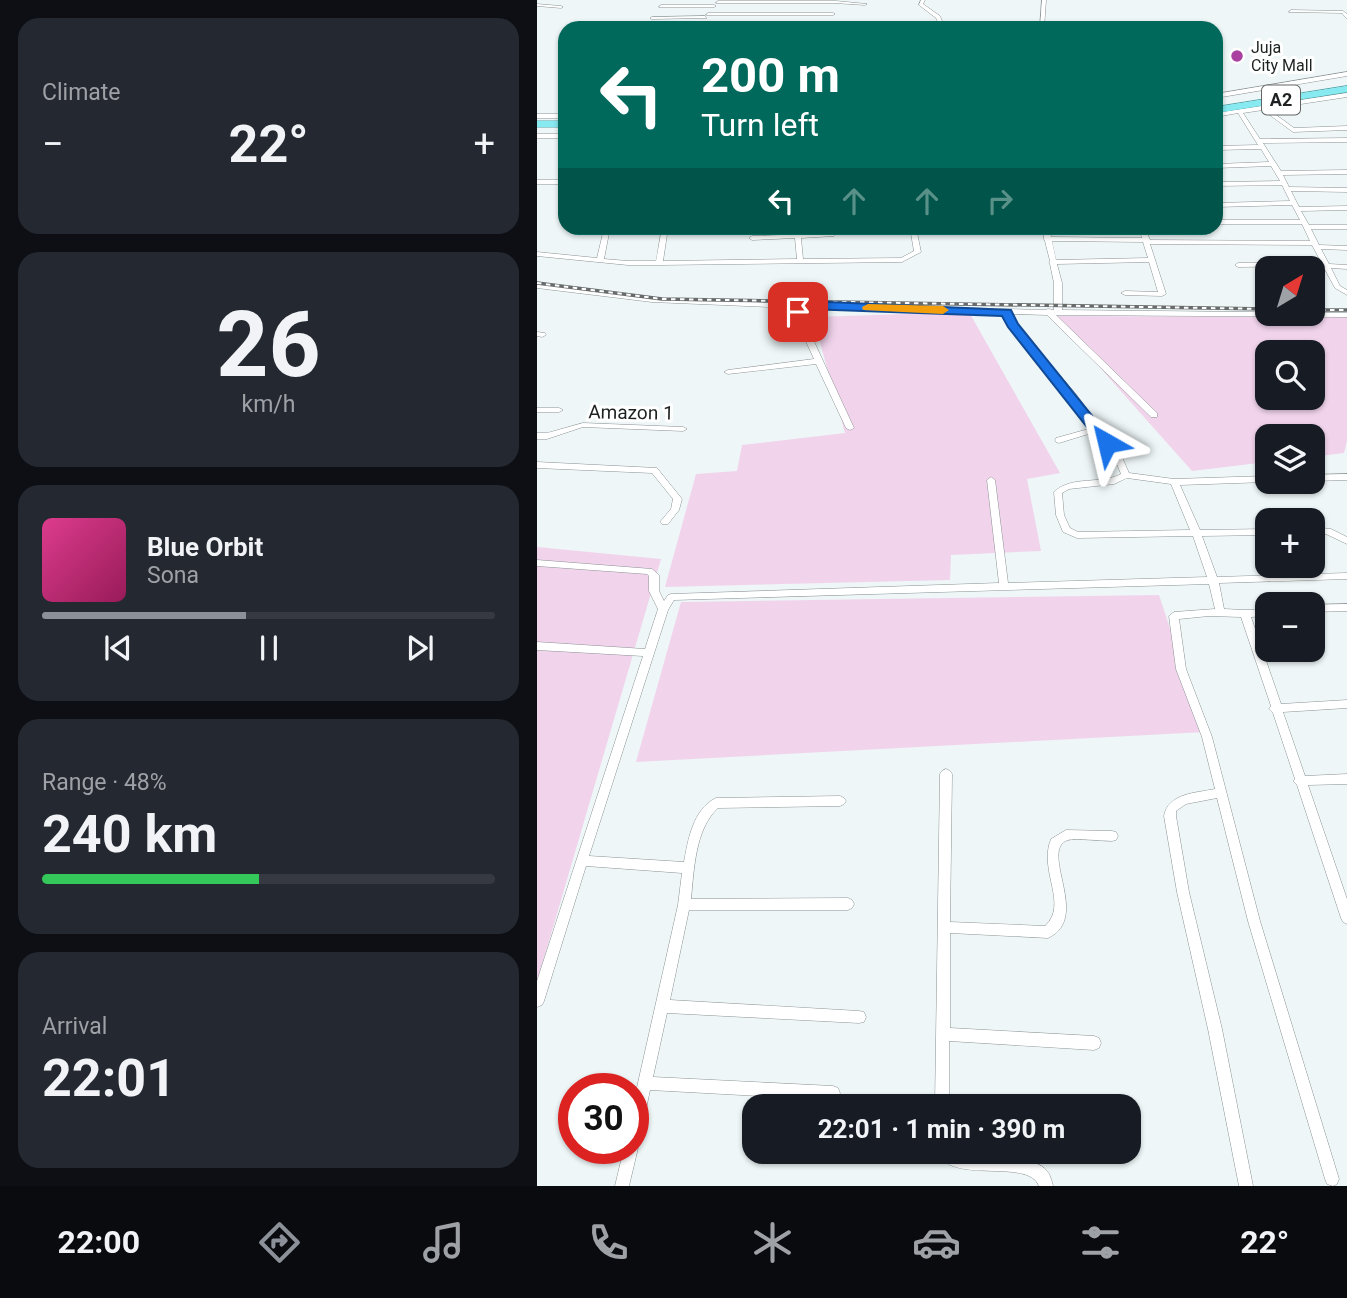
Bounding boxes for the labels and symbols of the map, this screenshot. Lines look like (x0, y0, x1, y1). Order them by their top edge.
place label: Juja City Mall (1251, 38, 1313, 75)
marker: Juja City Mall (1229, 48, 1245, 64)
road number: A2 (1262, 86, 1300, 114)
north arrow (1255, 256, 1325, 326)
pin (768, 282, 828, 342)
street label: Amazon 1 (588, 400, 674, 425)
position arrow (1070, 406, 1144, 480)
speed limit sign: 30 (558, 1073, 649, 1164)

